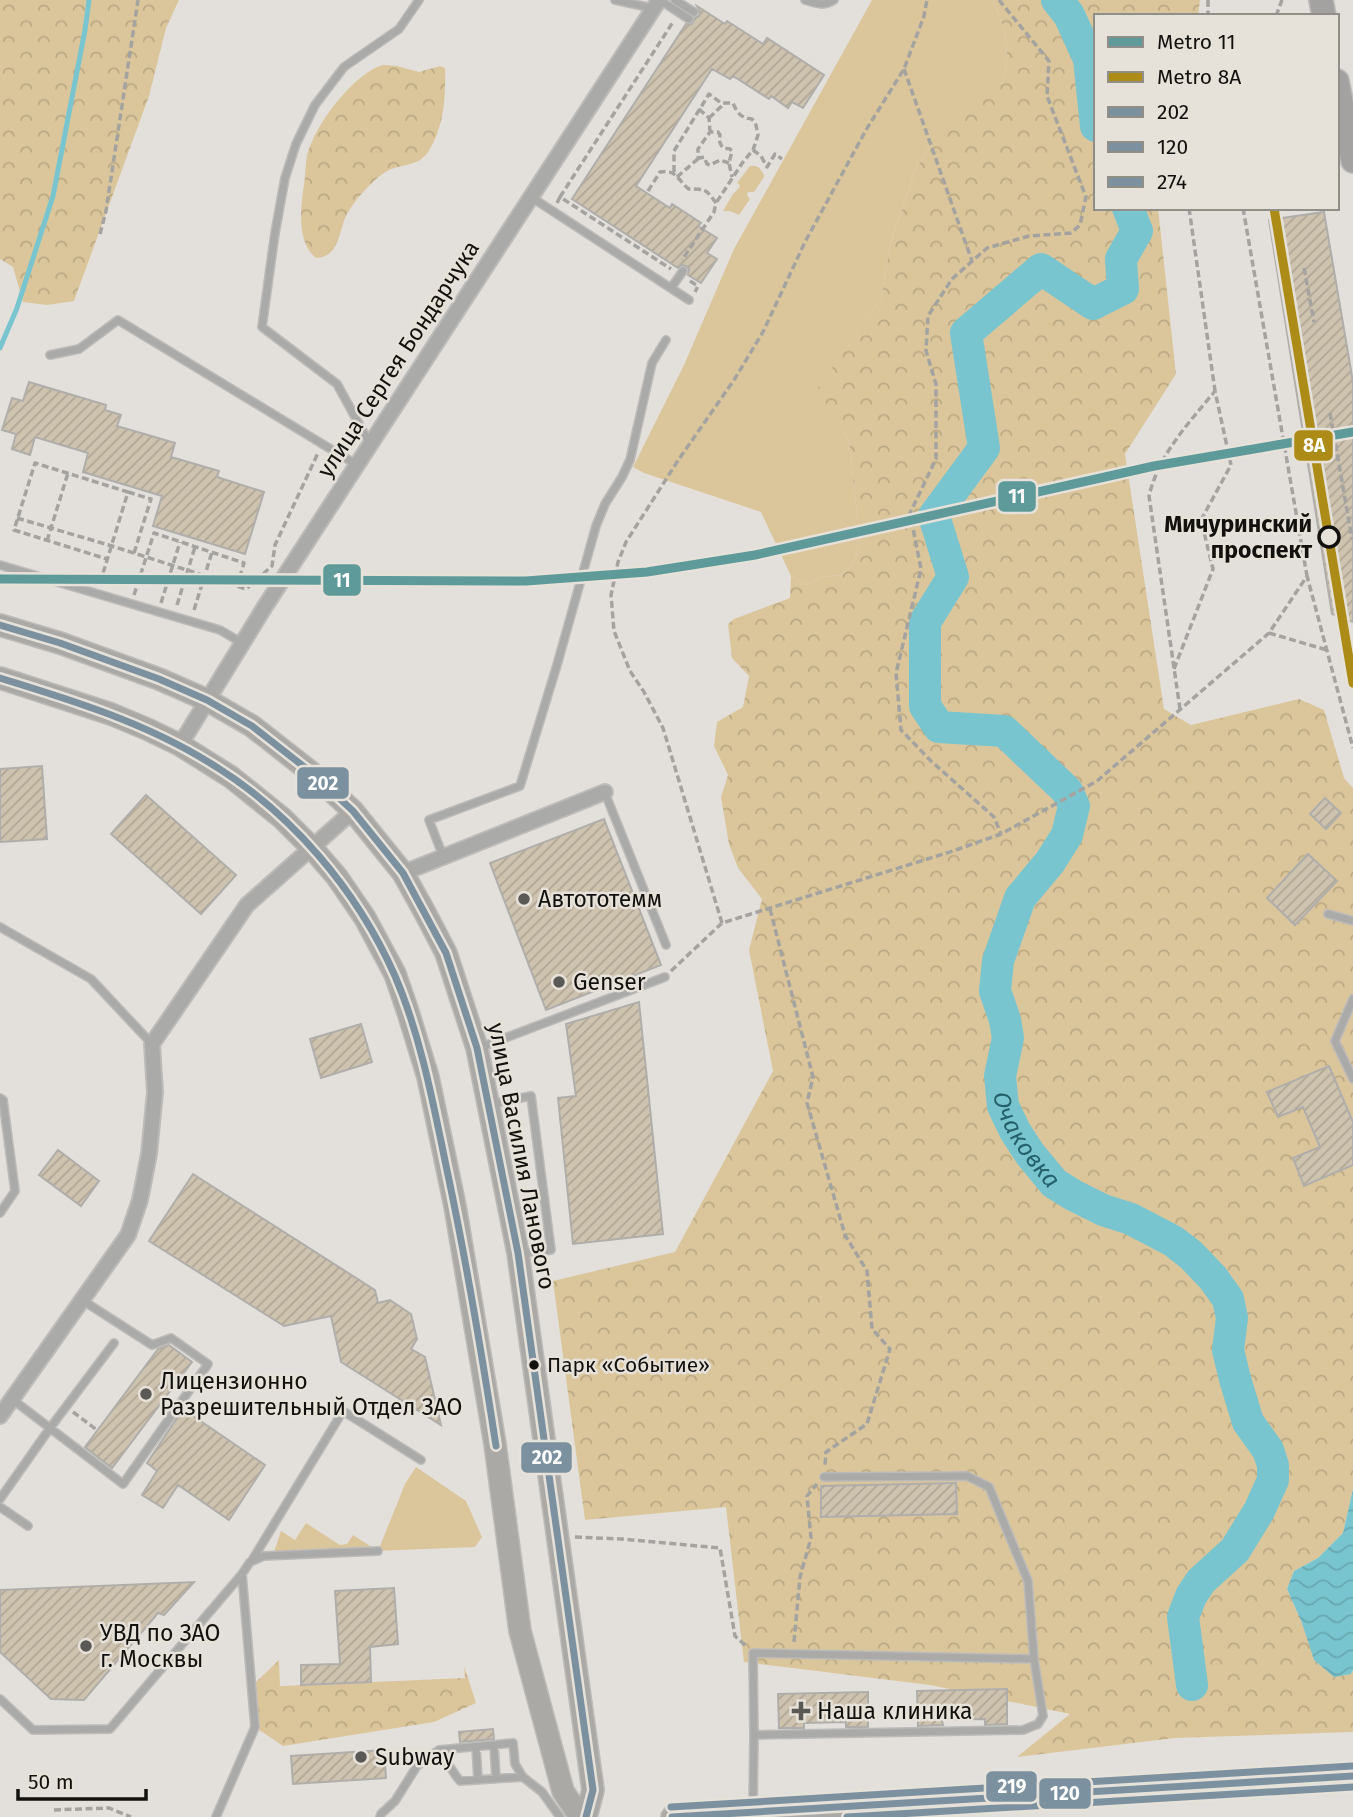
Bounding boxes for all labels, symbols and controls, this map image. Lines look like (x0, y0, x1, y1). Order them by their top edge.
legend (1094, 14, 1339, 210)
text: Metro 11 (1157, 29, 1236, 55)
text: Metro 8А (1157, 64, 1241, 90)
text: 202 (1157, 99, 1189, 125)
text: 120 (1157, 134, 1188, 160)
text: 274 (1157, 169, 1187, 195)
street label: улица Сергея Бондарчука (311, 235, 485, 483)
line badge: 8А (1293, 429, 1334, 462)
text: 8А (1303, 434, 1326, 457)
line badge: 11 (997, 480, 1037, 513)
text: 11 (1008, 485, 1026, 508)
place label: Мичуринский проспект (1164, 510, 1312, 564)
marker: Мичуринский проспект (1318, 526, 1340, 548)
line badge: 11 (322, 563, 362, 597)
text: 11 (333, 569, 351, 592)
line badge: 202 (296, 766, 350, 800)
text: 202 (308, 772, 338, 795)
place label: Автототемм (538, 885, 662, 913)
marker: Автототемм (516, 891, 532, 907)
place label: Genser (573, 968, 646, 996)
marker: Genser (551, 974, 567, 990)
street label: улица Василия Ланового (482, 1020, 562, 1292)
water label: Очаковка (988, 1090, 1066, 1193)
place label: Парк «Событие» (547, 1352, 710, 1378)
marker: Парк «Событие» (527, 1358, 541, 1372)
place label: Лицензионно Разрешительный Отдел ЗАО (160, 1367, 462, 1421)
marker: Лицензионно Разрешительный Отдел ЗАО (138, 1386, 154, 1402)
line badge: 202 (520, 1441, 573, 1474)
text: 202 (532, 1446, 562, 1469)
place label: УВД по ЗАО г. Москвы (100, 1619, 220, 1673)
marker: УВД по ЗАО г. Москвы (78, 1638, 94, 1654)
place label: Наша клиника (817, 1697, 973, 1725)
marker: Наша клиника (791, 1701, 811, 1721)
place label: Subway (375, 1743, 455, 1771)
marker: Subway (353, 1749, 369, 1765)
scale bar (18, 1758, 145, 1802)
text: 50 m (28, 1769, 74, 1795)
line badge: 219 (985, 1770, 1038, 1803)
text: 219 (998, 1775, 1027, 1798)
line badge: 120 (1038, 1777, 1092, 1810)
text: 120 (1050, 1782, 1080, 1805)

